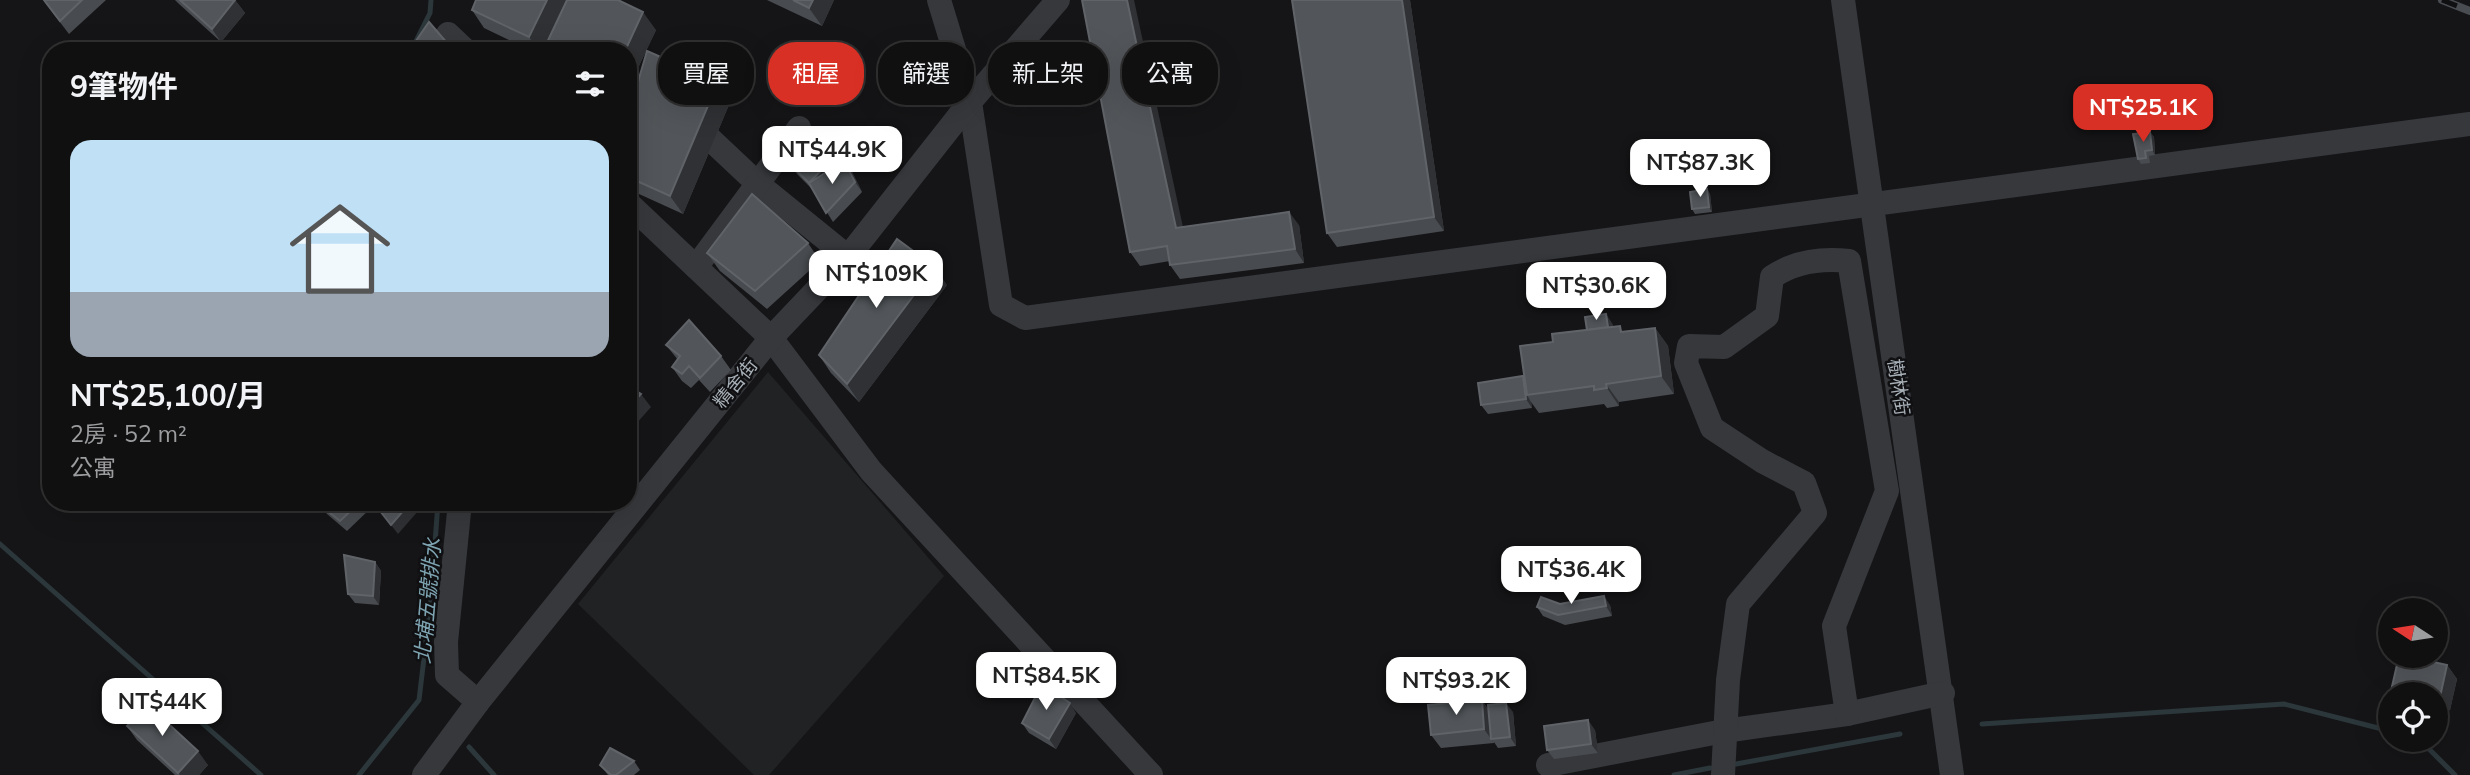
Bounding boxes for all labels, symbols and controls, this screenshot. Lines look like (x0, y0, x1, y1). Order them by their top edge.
chip: 買屋 (658, 42, 754, 105)
chip: 租屋 (768, 42, 864, 105)
chip: 篩選 (878, 42, 974, 105)
chip: 新上架 (988, 42, 1108, 105)
chip: 公寓 (1122, 42, 1218, 105)
icon: filters (571, 65, 609, 103)
text: 9筆物件 (70, 67, 178, 105)
pin: NT$25.1K (2071, 85, 2215, 144)
text: NT$25.1K (2089, 92, 2197, 121)
pin: NT$44.9K (760, 127, 904, 186)
text: NT$44.9K (778, 134, 886, 163)
pin: NT$87.3K (1628, 140, 1772, 199)
text: NT$87.3K (1646, 147, 1754, 176)
icon: home (277, 186, 403, 312)
pin: NT$109K (811, 250, 941, 310)
text: NT$109K (825, 258, 927, 287)
pin: NT$30.6K (1524, 262, 1668, 322)
text: NT$30.6K (1542, 270, 1650, 299)
street label: 精舍街 (708, 353, 762, 413)
street label: 樹林街 (1883, 357, 1915, 417)
text: NT$25,100/月 (70, 376, 266, 414)
text: 2房 · 52 m² (70, 419, 187, 448)
text: 公寓 (70, 453, 116, 482)
water label: 北埔五號排水 (409, 536, 446, 665)
pin: NT$36.4K (1499, 546, 1643, 606)
text: NT$36.4K (1517, 554, 1625, 583)
north arrow (2378, 598, 2448, 668)
map controls (2378, 598, 2448, 752)
pin: NT$84.5K (974, 652, 1118, 712)
pin: NT$93.2K (1384, 658, 1528, 717)
text: NT$84.5K (992, 660, 1100, 689)
text: NT$93.2K (1402, 665, 1510, 694)
pin: NT$44K (105, 678, 219, 738)
button: locate (2378, 682, 2448, 752)
text: NT$44K (118, 686, 206, 715)

